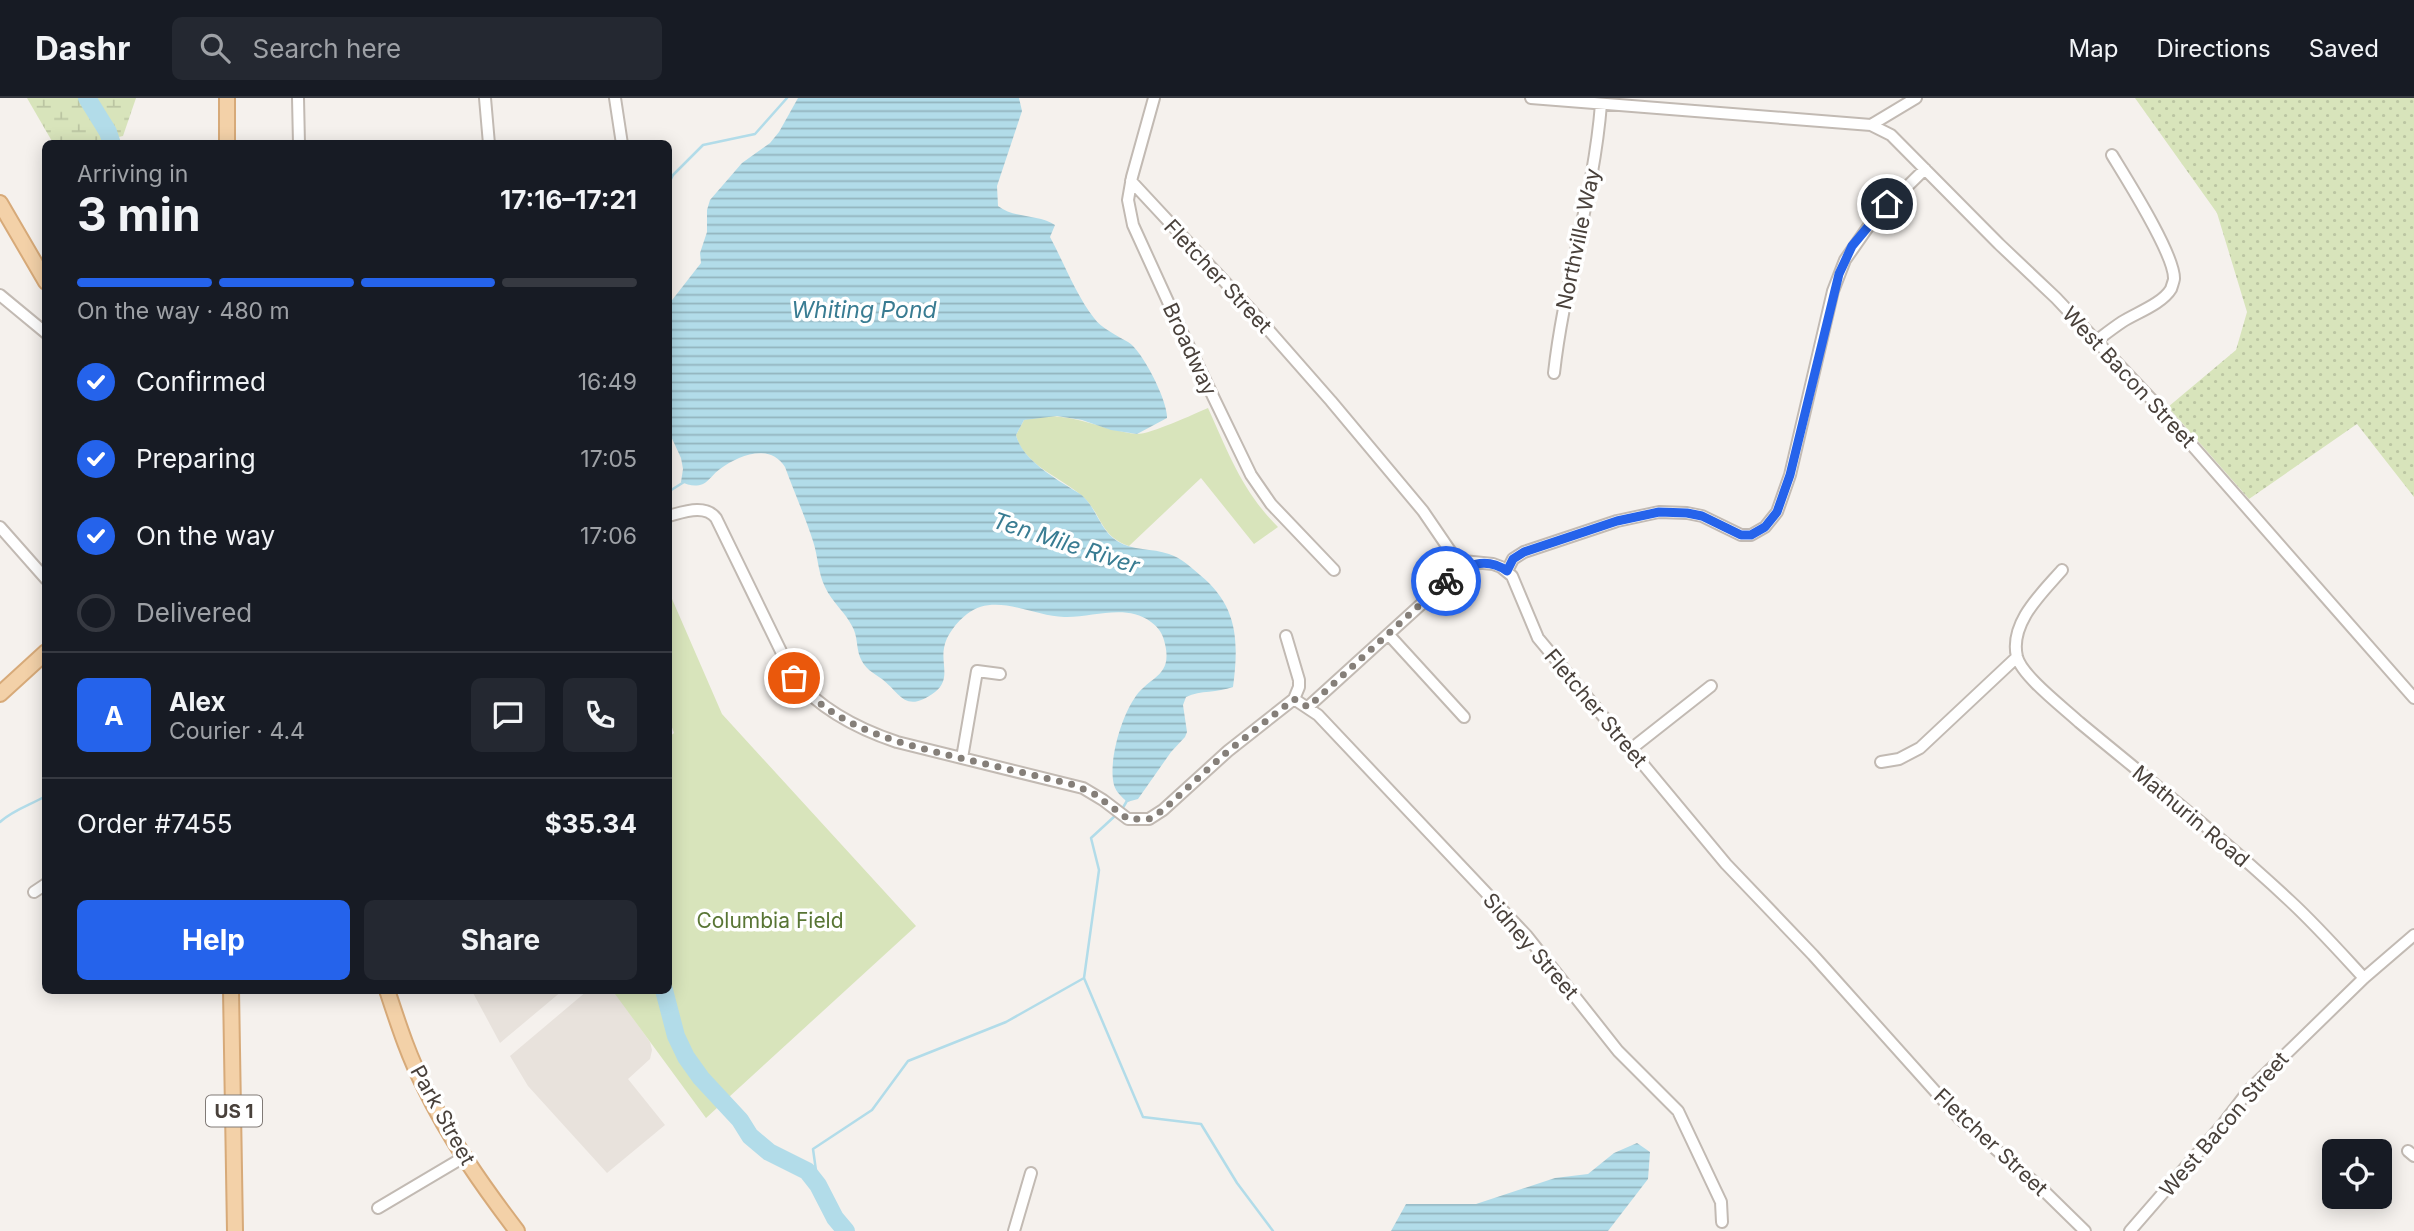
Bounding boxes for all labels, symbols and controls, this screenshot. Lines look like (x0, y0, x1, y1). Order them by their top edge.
search box (172, 17, 662, 80)
text: Dashr (35, 28, 130, 68)
icon: search (196, 29, 234, 67)
text: Search here (252, 33, 401, 64)
text: Map (2069, 34, 2118, 63)
text: Directions (2156, 34, 2271, 63)
text: Saved (2309, 34, 2379, 63)
text: Arriving in (77, 160, 188, 188)
street label: Northville Way (1551, 166, 1605, 312)
pin (1857, 174, 1917, 234)
text: 17:16–17:21 (500, 184, 637, 215)
icon: home (1868, 185, 1906, 223)
text: 3 min (77, 186, 201, 242)
street label: Fletcher Street (1159, 214, 1277, 338)
water label: Whiting Pond (791, 296, 938, 324)
text: On the way · 480 m (77, 297, 290, 325)
street label: Broadway (1158, 299, 1222, 399)
street label: West Bacon Street (2057, 301, 2201, 453)
icon: check (77, 363, 115, 401)
text: Confirmed (136, 366, 266, 397)
text: 16:49 (578, 368, 637, 396)
icon: check (77, 440, 115, 478)
text: Preparing (136, 443, 256, 474)
text: 17:05 (580, 445, 637, 473)
water label: Ten Mile River (989, 506, 1144, 580)
icon: check (77, 517, 115, 555)
text: On the way (136, 520, 275, 551)
text: 17:06 (580, 522, 637, 550)
courier (1411, 546, 1481, 616)
icon: bike (1427, 562, 1465, 600)
text: Delivered (136, 597, 252, 628)
street label: Fletcher Street (1539, 644, 1653, 772)
pin (764, 648, 824, 708)
icon: bag (775, 659, 813, 697)
button: chat (471, 678, 545, 752)
button: phone (563, 678, 637, 752)
text: Alex (169, 686, 226, 717)
text: A (104, 700, 124, 731)
text: Courier · 4.4 (169, 717, 305, 745)
street label: Mathurin Road (2128, 760, 2254, 872)
text: Order #7455 (77, 808, 233, 839)
text: $35.34 (545, 808, 637, 839)
street label: Sidney Street (1478, 888, 1584, 1004)
button: Help (77, 900, 350, 980)
button: Share (364, 900, 637, 980)
park label: Columbia Field (696, 908, 844, 933)
street label: West Bacon Street (2154, 1046, 2294, 1201)
street label: Park Street (405, 1061, 481, 1169)
street label: Fletcher Street (1929, 1083, 2053, 1201)
road number: US 1 (206, 1096, 262, 1126)
map controls (2322, 1139, 2392, 1209)
button: locate (2322, 1139, 2392, 1209)

